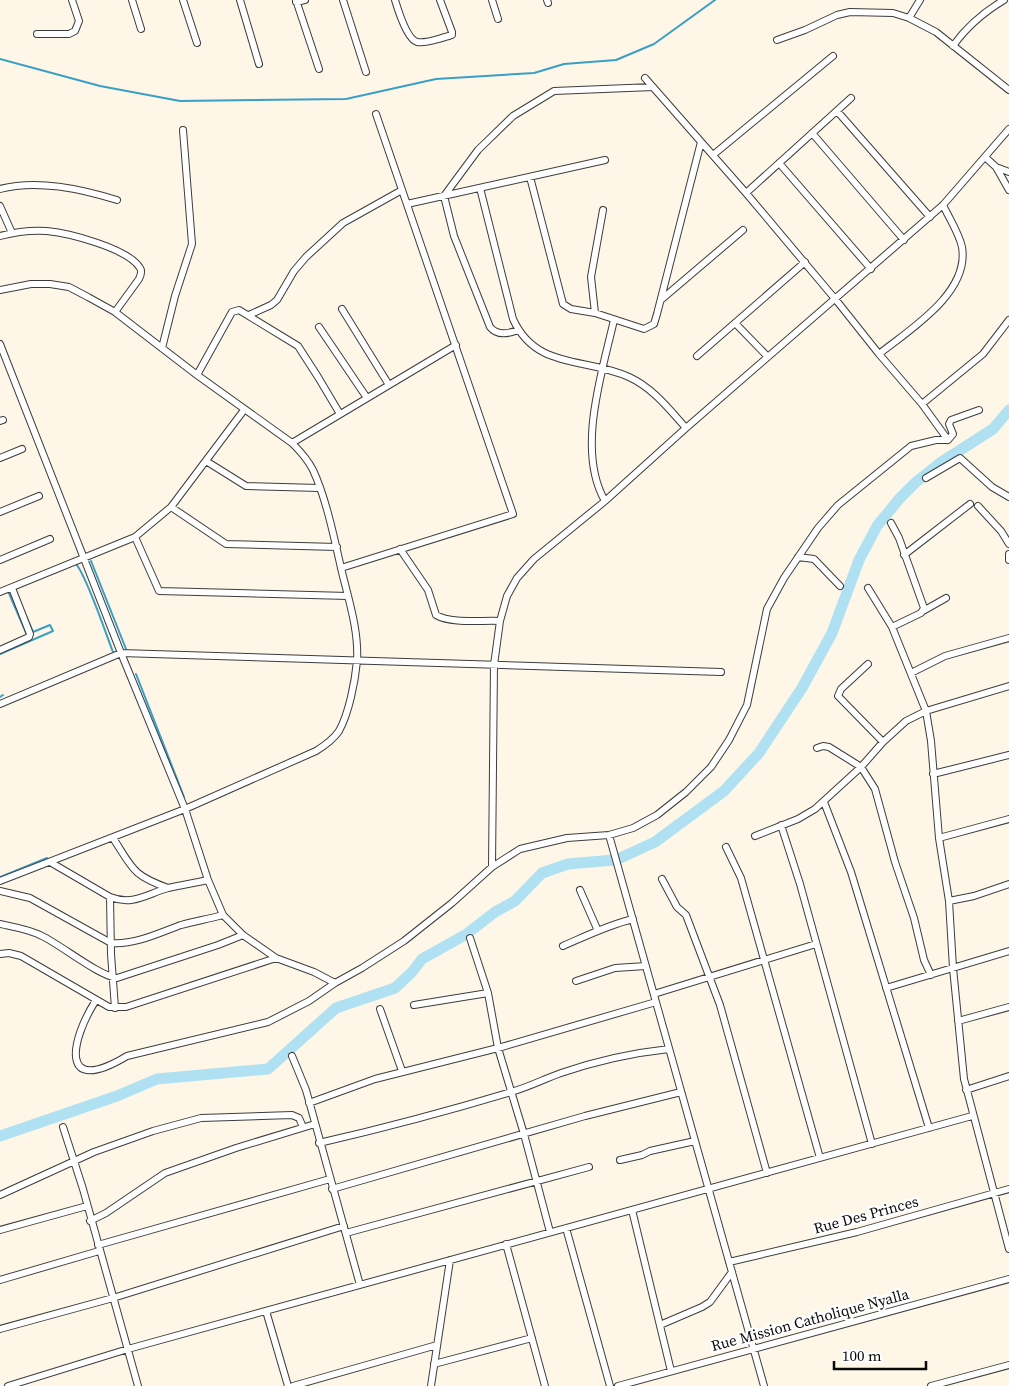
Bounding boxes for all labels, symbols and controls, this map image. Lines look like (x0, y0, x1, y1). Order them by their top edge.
street label: Rue Des Princes (811, 1190, 921, 1239)
street label: Rue Mission Catholique Nyalla (709, 1283, 911, 1356)
scale bar (834, 1338, 926, 1370)
text: 100 m (842, 1345, 882, 1366)

